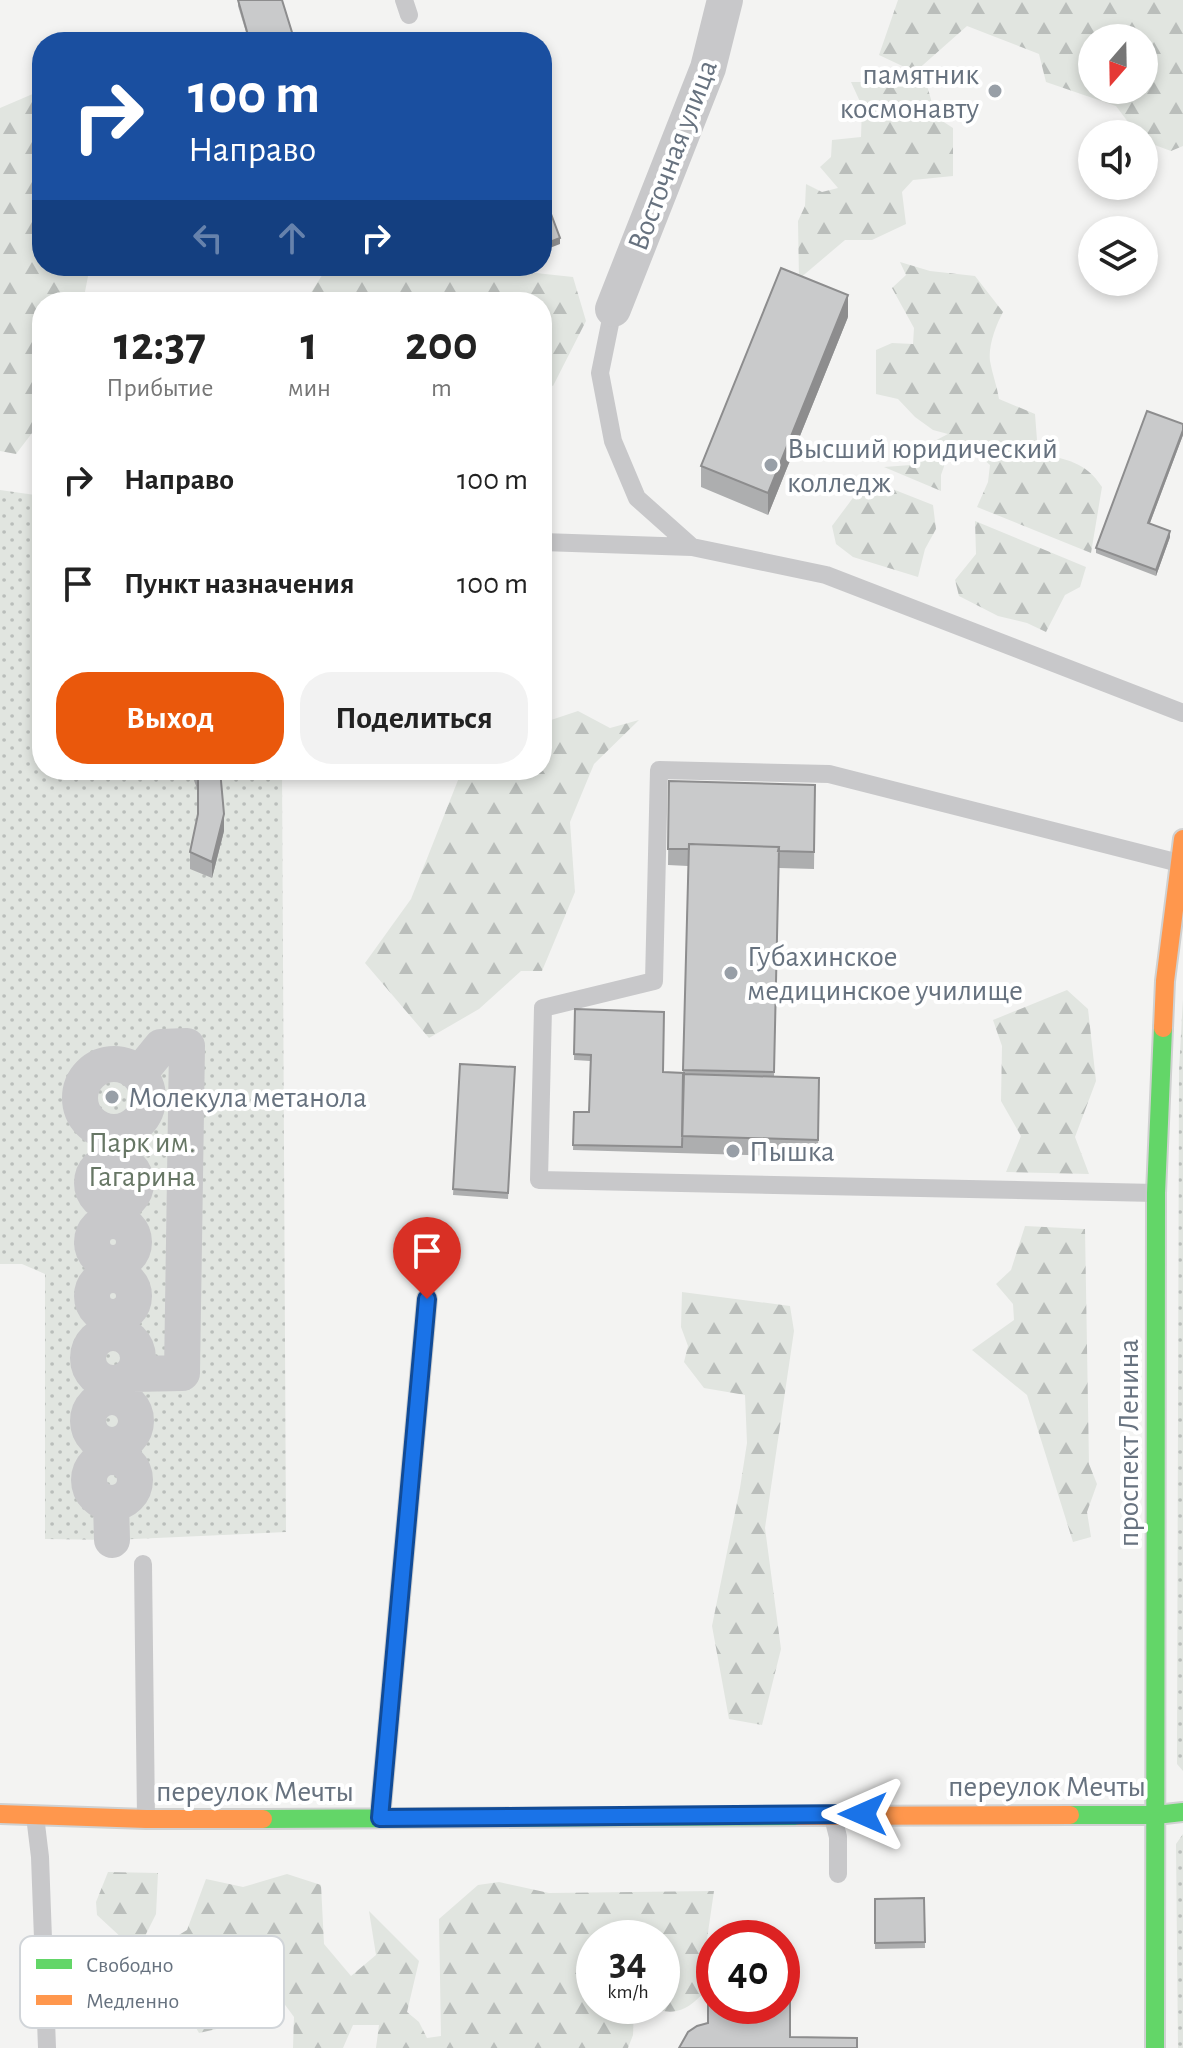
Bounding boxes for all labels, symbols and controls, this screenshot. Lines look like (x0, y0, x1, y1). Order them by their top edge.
north arrow (1078, 24, 1158, 104)
map controls (1078, 24, 1158, 296)
street label: Восточная улица (623, 56, 723, 255)
place label: памятник космонавту (840, 60, 979, 124)
icon: right (56, 64, 160, 168)
text: 100 m (188, 67, 320, 123)
marker: памятник космонавту (986, 82, 1004, 100)
button: sound (1078, 120, 1158, 200)
text: Направо (188, 132, 316, 168)
icon: left (186, 216, 230, 260)
icon: ahead (270, 216, 314, 260)
icon: right (354, 216, 398, 260)
button: layers (1078, 216, 1158, 296)
text: 12:37 (114, 321, 206, 369)
text: 1 (301, 321, 318, 369)
text: 200 (405, 321, 478, 369)
text: Прибытие (106, 375, 213, 401)
text: мин (288, 375, 331, 401)
text: m (431, 375, 452, 401)
place label: Высший юридический колледж (787, 434, 1058, 498)
marker: Высший юридический колледж (762, 456, 780, 474)
icon: right (56, 458, 100, 502)
text: Направо (124, 465, 234, 495)
text: 100 m (457, 465, 528, 495)
icon: arrive (56, 562, 100, 606)
text: Пункт назначения (124, 569, 355, 599)
text: 100 m (457, 569, 528, 599)
button: Выход (56, 672, 284, 764)
button: Поделиться (300, 672, 528, 764)
place label: Губахинское медицинское училище (747, 942, 1023, 1006)
marker: Губахинское медицинское училище (722, 964, 740, 982)
place label: Молекула метанола (128, 1083, 367, 1113)
marker: Молекула метанола (103, 1088, 121, 1106)
park label: Парк им. Гагарина (88, 1128, 196, 1192)
place label: Пышка (749, 1137, 835, 1167)
marker: Пышка (724, 1142, 742, 1160)
pin (393, 1217, 461, 1299)
icon: arrive (405, 1229, 449, 1273)
street label: проспект Ленина (1114, 1339, 1144, 1547)
position arrow (821, 1772, 905, 1856)
street label: переулок Мечты (948, 1772, 1146, 1802)
street label: переулок Мечты (156, 1777, 354, 1807)
speed limit sign: 40 (696, 1920, 800, 2024)
legend (20, 1936, 284, 2028)
text: 34 (609, 1942, 647, 1982)
text: Свободно (86, 1954, 174, 1976)
text: km/h (607, 1982, 649, 2002)
text: Медленно (86, 1990, 179, 2012)

